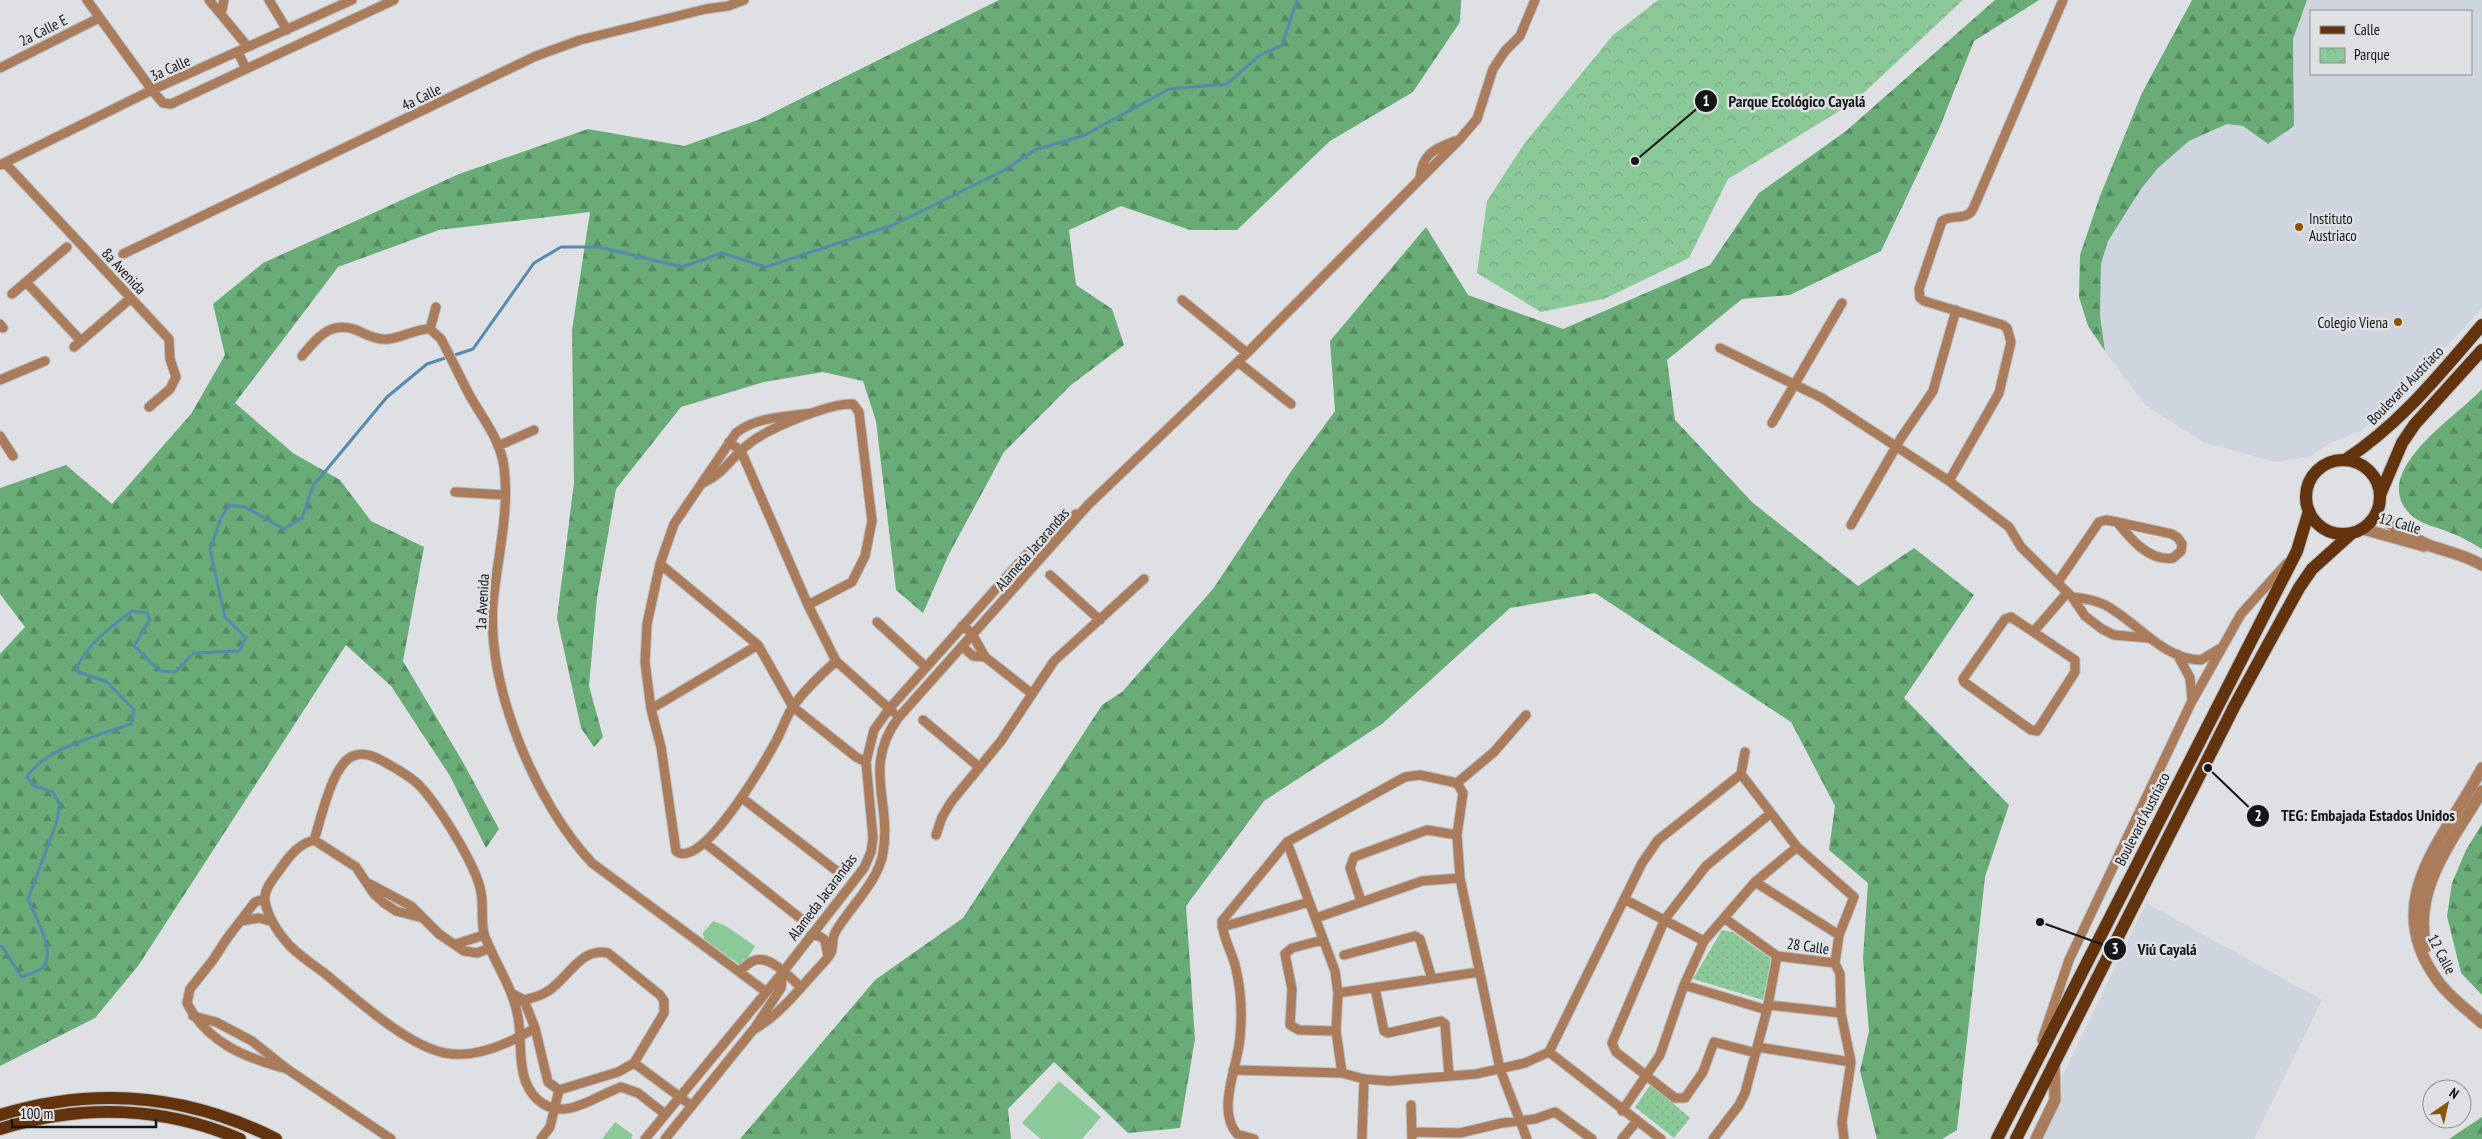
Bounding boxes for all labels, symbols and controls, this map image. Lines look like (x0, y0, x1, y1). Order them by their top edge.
street label: 2a Calle E (16, 10, 70, 50)
legend (2310, 10, 2472, 75)
text: Calle (2354, 20, 2380, 39)
text: Parque (2354, 45, 2390, 64)
street label: 3a Calle (147, 51, 193, 85)
street label: 4a Calle (398, 79, 444, 115)
callout: Parque Ecológico Cayalá (1693, 85, 1875, 116)
text: 1 (1702, 91, 1710, 110)
text: Parque Ecológico Cayalá (1729, 91, 1866, 111)
place label: Instituto Austriaco (2309, 209, 2357, 245)
marker: Instituto Austriaco (2293, 221, 2305, 233)
street label: 8a Avenida (98, 244, 150, 298)
place label: Colegio Viena (2317, 313, 2388, 332)
marker: Colegio Viena (2392, 316, 2404, 328)
street label: Boulevard Austríaco (2363, 342, 2447, 428)
street label: Alameda Jacarandas (991, 504, 1073, 594)
street label: 12 Calle (2377, 508, 2423, 538)
street label: 1a Avenida (471, 573, 493, 631)
street label: Boulevard Austríaco (2110, 769, 2174, 869)
callout: TEG: Embajada Estados Unidos (2246, 800, 2465, 831)
text: TEG: Embajada Estados Unidos (2281, 805, 2455, 825)
text: 2 (2254, 806, 2262, 825)
street label: Alameda Jacarandas (783, 850, 861, 944)
street label: 12 Calle (2424, 931, 2460, 977)
street label: 28 Calle (1786, 934, 1830, 958)
callout: Viú Cayalá (2102, 934, 2207, 965)
text: 3 (2111, 939, 2119, 958)
text: Viú Cayalá (2136, 939, 2197, 959)
north arrow (2422, 1079, 2472, 1129)
text: N (2446, 1084, 2462, 1103)
scale bar (12, 1096, 156, 1128)
text: 100 m (20, 1104, 53, 1123)

